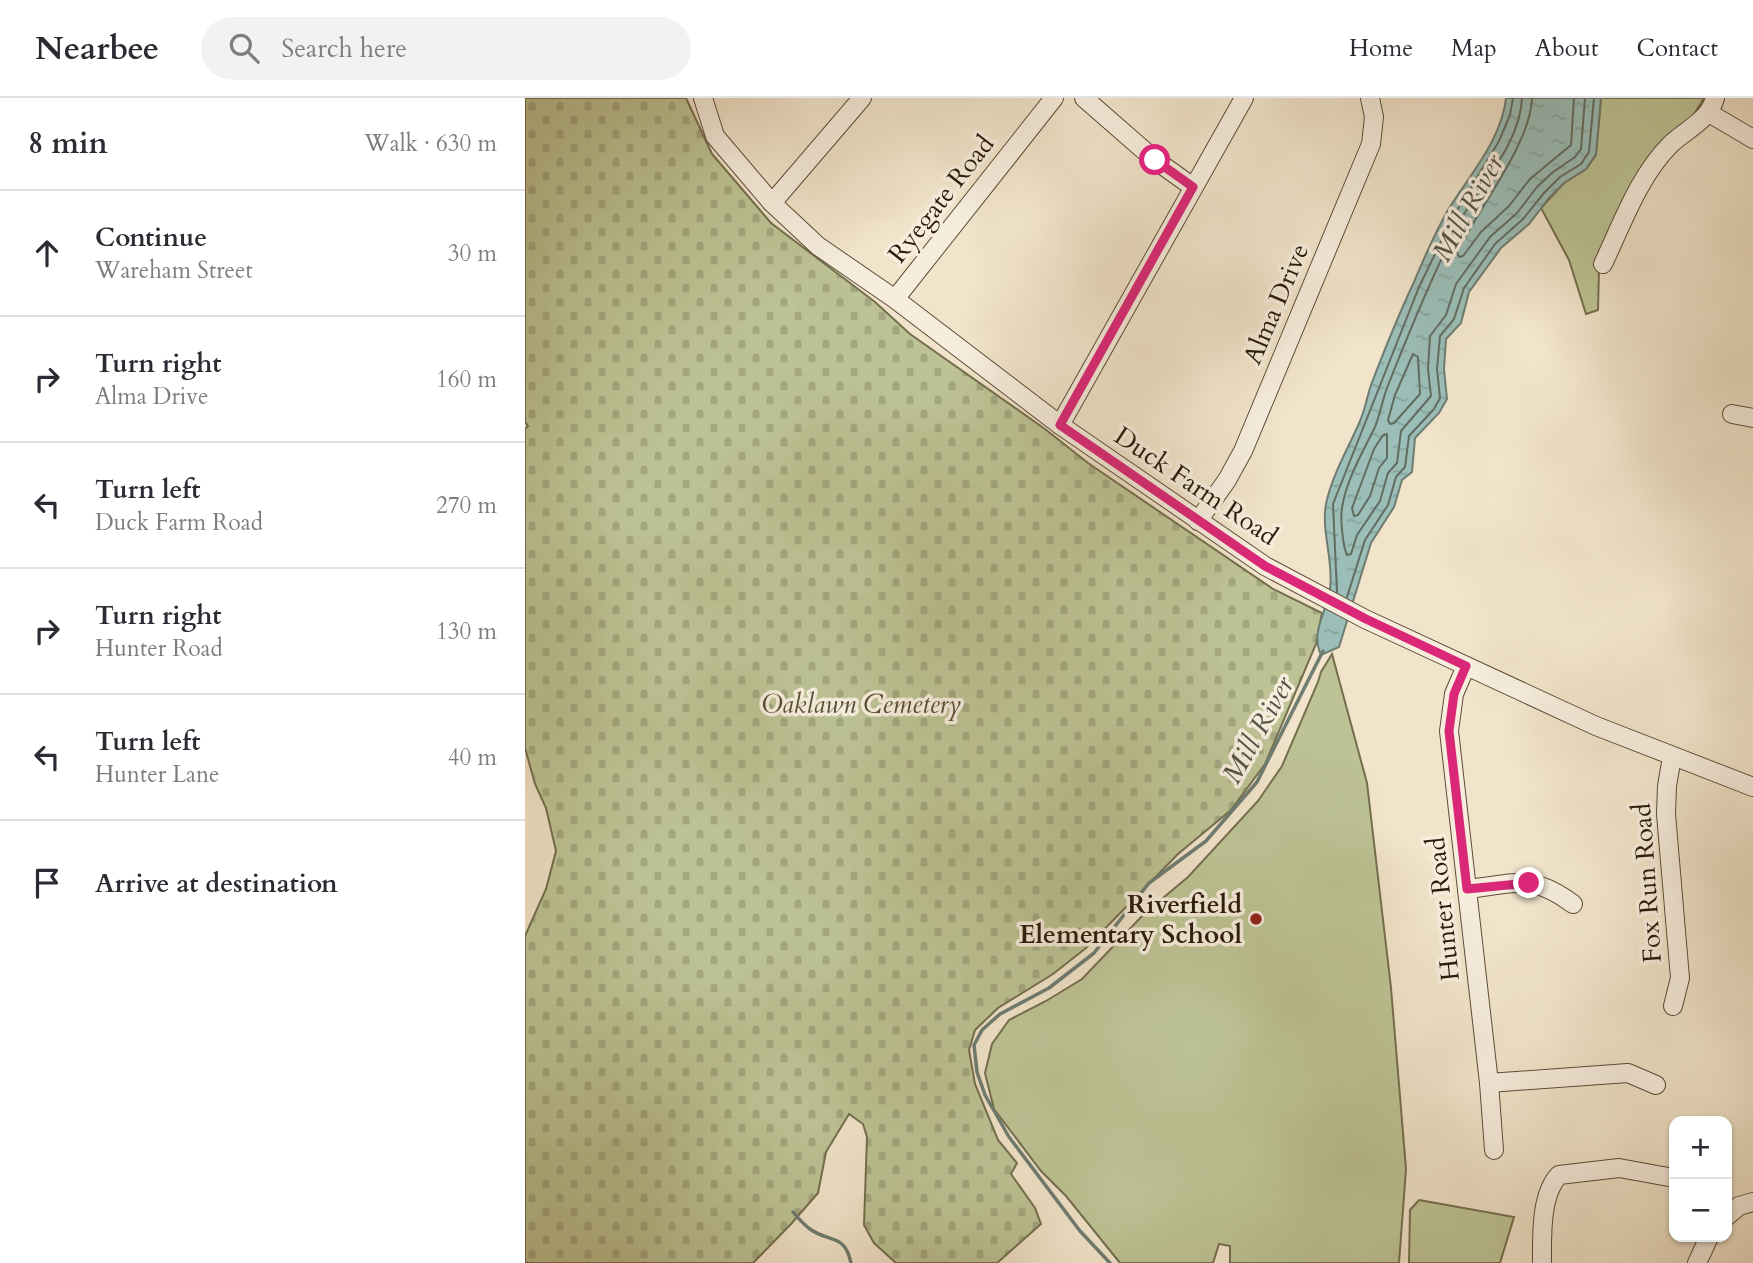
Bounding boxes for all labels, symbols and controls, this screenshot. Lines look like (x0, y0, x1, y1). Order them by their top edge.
search box (201, 17, 691, 80)
text: Nearbee (35, 26, 159, 71)
icon: search (225, 29, 263, 67)
text: Search here (281, 31, 407, 66)
text: Home (1349, 32, 1413, 65)
text: Map (1451, 32, 1497, 65)
text: About (1535, 32, 1599, 65)
text: Contact (1637, 32, 1718, 65)
text: 8 min (28, 123, 108, 164)
text: Walk · 630 m (364, 128, 497, 159)
street label: Ryegate Road (880, 128, 1002, 270)
route start (1139, 144, 1170, 175)
water label: Mill River (1423, 147, 1513, 268)
text: Continue (95, 220, 207, 255)
icon: ahead (28, 234, 66, 272)
text: 30 m (448, 238, 497, 269)
street label: Alma Drive (1235, 238, 1317, 370)
text: Wareham Street (95, 255, 253, 286)
text: Turn right (95, 346, 222, 381)
icon: right (28, 360, 66, 398)
text: 160 m (436, 364, 497, 395)
text: Alma Drive (95, 381, 208, 412)
street label: Duck Farm Road (1108, 418, 1285, 554)
text: Turn left (95, 472, 200, 507)
icon: left (28, 486, 66, 524)
text: 270 m (436, 490, 497, 521)
text: Duck Farm Road (95, 507, 263, 538)
text: Turn right (95, 598, 222, 633)
icon: right (28, 612, 66, 650)
text: 130 m (436, 616, 497, 647)
text: Hunter Road (95, 633, 223, 664)
water label: Mill River (1213, 669, 1303, 790)
park label: Oaklawn Cemetery (761, 687, 961, 722)
text: Turn left (95, 724, 200, 759)
icon: left (28, 738, 66, 776)
text: 40 m (448, 742, 497, 773)
text: Hunter Lane (95, 759, 220, 790)
street label: Fox Run Road (1624, 802, 1670, 964)
street label: Hunter Road (1418, 835, 1468, 983)
icon: arrive (28, 864, 66, 902)
text: Arrive at destination (95, 866, 338, 901)
route end (1513, 867, 1544, 898)
place label: Riverfield Elementary School (1019, 887, 1242, 952)
marker: Riverfield Elementary School (1248, 911, 1264, 927)
map controls (1669, 1116, 1732, 1242)
button: + (1669, 1116, 1732, 1179)
button: − (1669, 1179, 1732, 1242)

